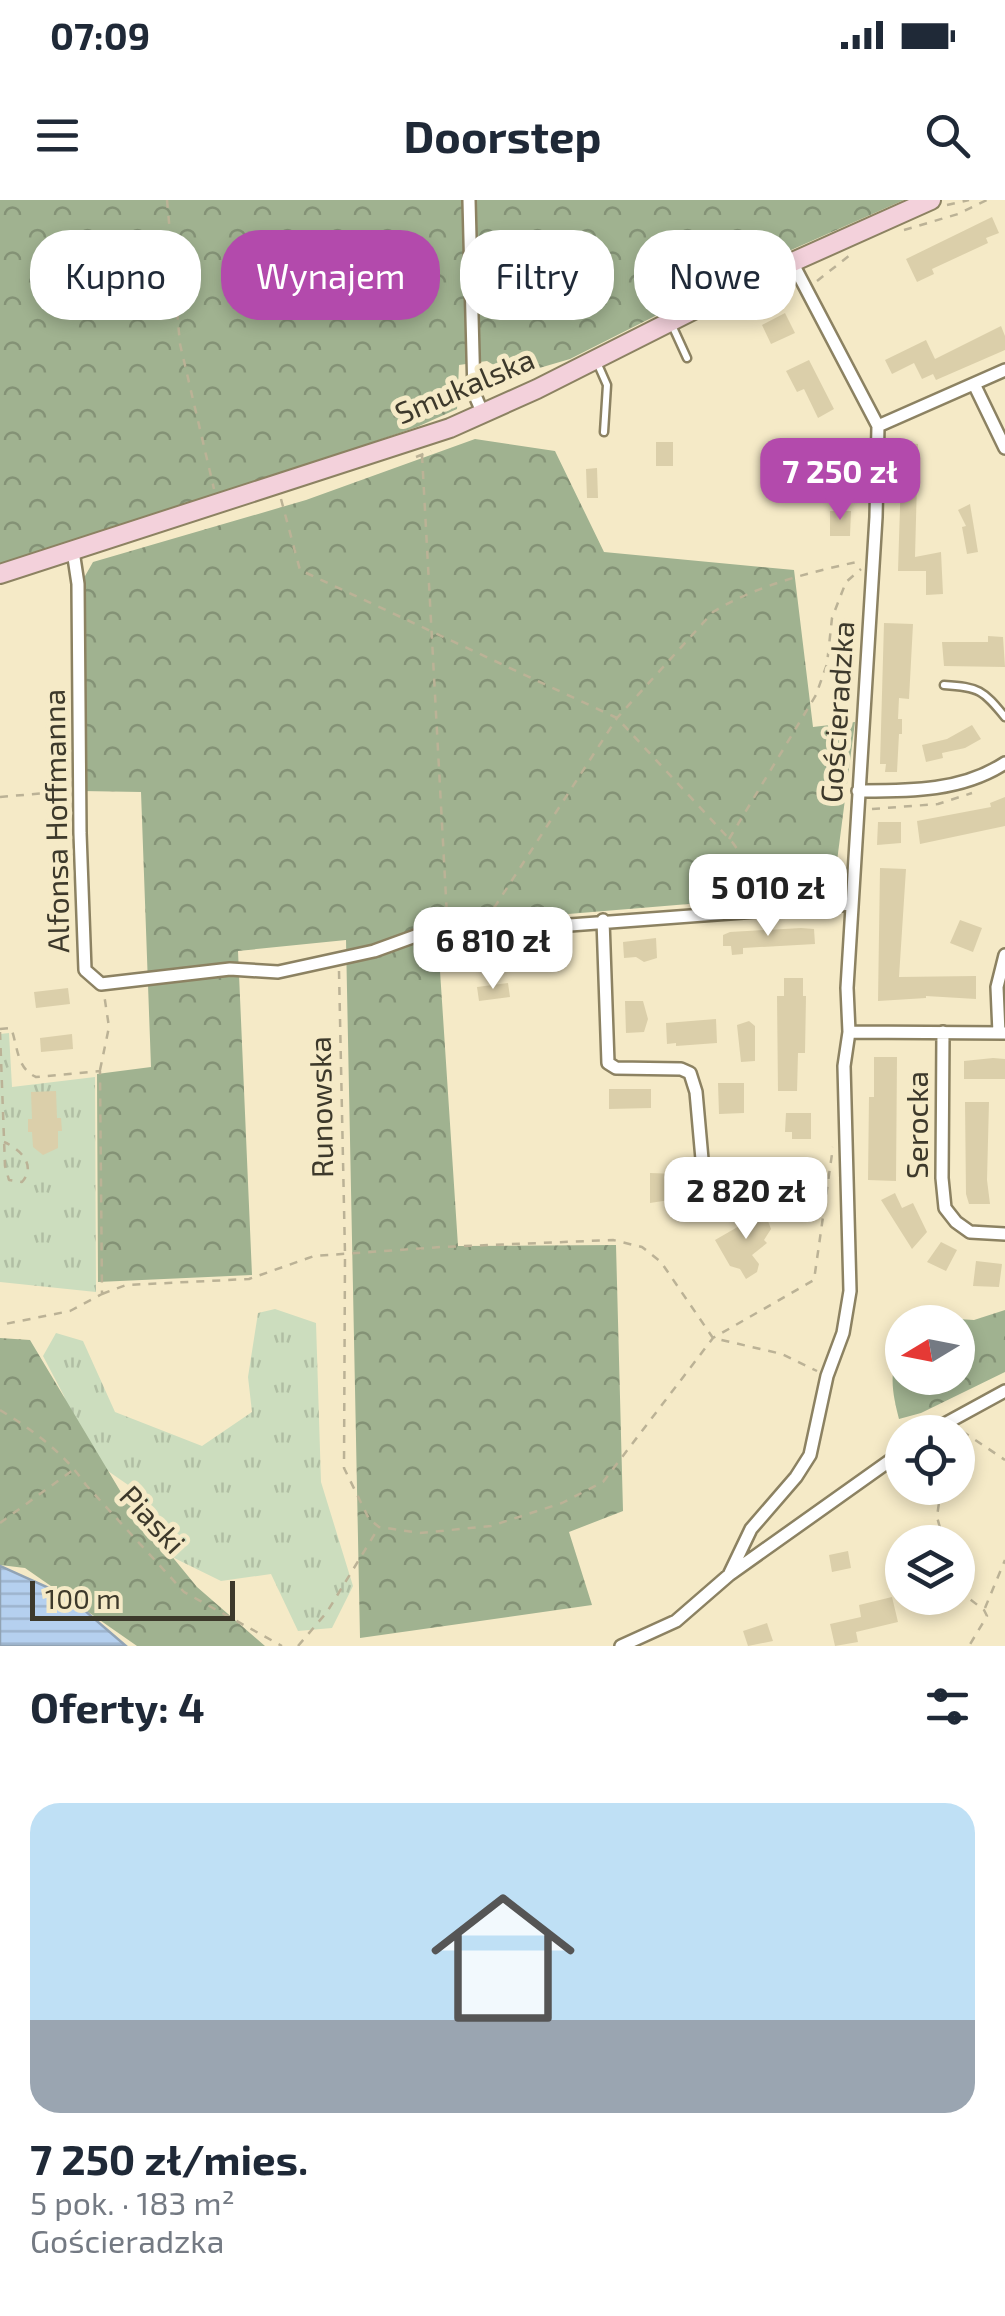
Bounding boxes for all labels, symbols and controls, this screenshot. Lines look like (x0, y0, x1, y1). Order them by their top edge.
text: 07:09 (50, 12, 150, 58)
icon: menu (30, 108, 85, 163)
text: Doorstep (404, 108, 601, 162)
icon: search (920, 108, 975, 163)
chip: Kupno (30, 230, 201, 320)
chip: Wynajem (221, 230, 440, 320)
chip: Filtry (460, 230, 614, 320)
chip: Nowe (634, 230, 796, 320)
street label: Smukalska (389, 340, 539, 431)
pin: 7 250 zł (737, 438, 943, 523)
text: 7 250 zł (782, 451, 898, 489)
street label: Gościeradzka (812, 620, 860, 804)
street label: Alfonsa Hoffmanna (35, 689, 75, 953)
pin: 5 010 zł (665, 854, 871, 939)
text: 5 010 zł (711, 867, 825, 905)
pin: 6 810 zł (390, 907, 596, 992)
text: 6 810 zł (436, 920, 550, 958)
street label: Runowska (301, 1036, 339, 1178)
street label: Serocka (898, 1071, 934, 1179)
pin: 2 820 zł (643, 1157, 849, 1242)
text: 2 820 zł (686, 1170, 806, 1208)
north arrow (885, 1305, 975, 1395)
map controls (885, 1305, 975, 1615)
button: locate (885, 1415, 975, 1505)
street label: Piaski (113, 1477, 194, 1560)
button: layers (885, 1525, 975, 1615)
scale bar (30, 1576, 235, 1620)
text: 100 m (45, 1581, 121, 1615)
icon: filters (920, 1679, 975, 1734)
text: Oferty: 4 (30, 1681, 205, 1731)
icon: home (413, 1868, 593, 2048)
text: 7 250 zł/mies. (30, 2133, 308, 2183)
text: 5 pok. · 183 m² (30, 2183, 235, 2221)
text: Gościeradzka (30, 2221, 224, 2259)

